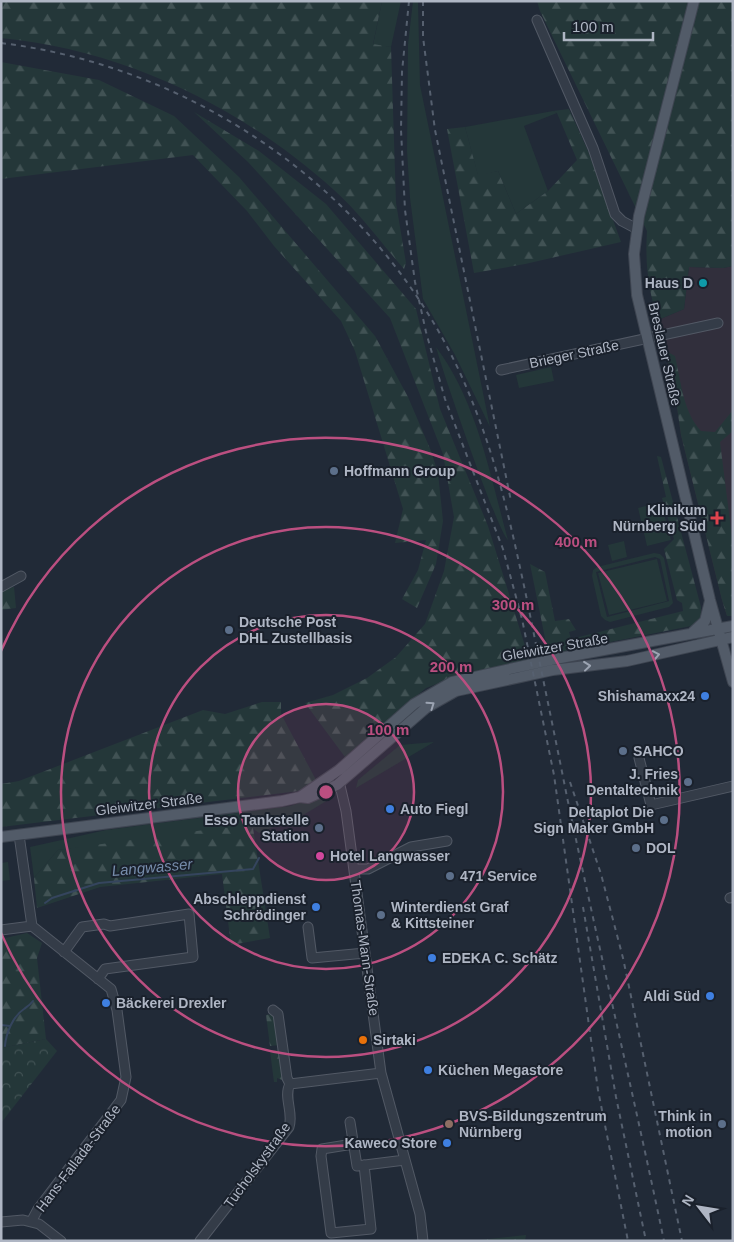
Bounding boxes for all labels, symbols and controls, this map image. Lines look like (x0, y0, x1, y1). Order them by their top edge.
scale bar (564, 10, 653, 42)
text: 100 m (572, 18, 614, 35)
place label: Haus D (645, 275, 693, 291)
marker: Haus D (697, 277, 709, 289)
street label: Breslauer Straße (645, 301, 685, 408)
street label: Brieger Straße (528, 337, 620, 371)
place label: Hoffmann Group (344, 463, 455, 479)
marker: Hoffmann Group (328, 465, 340, 477)
place label: Klinikum Nürnberg Süd (613, 502, 706, 534)
marker: Klinikum Nürnberg Süd (710, 511, 724, 525)
text: 400 m (555, 533, 597, 550)
text: 300 m (492, 596, 534, 613)
place label: Deutsche Post DHL Zustellbasis (239, 614, 353, 646)
marker: Deutsche Post DHL Zustellbasis (223, 624, 235, 636)
street label: Gleiwitzer Straße (501, 630, 609, 664)
one-way arrow (651, 650, 660, 661)
text: 200 m (430, 658, 472, 675)
one-way arrow (583, 661, 591, 672)
place label: Shishamaxx24 (598, 688, 695, 704)
marker: Shishamaxx24 (699, 690, 711, 702)
one-way arrow (425, 702, 435, 711)
text: 100 m (367, 721, 409, 738)
place label: SAHCO (633, 743, 684, 759)
marker: SAHCO (617, 745, 629, 757)
place label: J. Fries Dentaltechnik (586, 766, 678, 798)
marker: J. Fries Dentaltechnik (682, 776, 694, 788)
centre of rings (317, 783, 335, 801)
street label: Gleiwitzer Straße (95, 789, 203, 818)
place label: Auto Fiegl (400, 801, 468, 817)
marker: Auto Fiegl (384, 803, 396, 815)
place label: Deltaplot Die Sign Maker GmbH (533, 804, 654, 836)
place label: Esso Tankstelle Station (204, 812, 309, 844)
marker: Deltaplot Die Sign Maker GmbH (658, 814, 670, 826)
marker: Esso Tankstelle Station (313, 822, 325, 834)
place label: DOL (646, 840, 676, 856)
marker: DOL (630, 842, 642, 854)
place label: Hotel Langwasser (330, 848, 450, 864)
marker: Hotel Langwasser (314, 850, 326, 862)
water label: Langwasser (111, 855, 194, 879)
place label: 471 Service (460, 868, 537, 884)
marker: 471 Service (444, 870, 456, 882)
street label: Thomas-Mann-Straße (348, 879, 382, 1017)
place label: Abschleppdienst Schrödinger (193, 891, 307, 923)
place label: Winterdienst Graf & Kittsteiner (391, 899, 509, 931)
marker: Abschleppdienst Schrödinger (310, 901, 322, 913)
marker: Winterdienst Graf & Kittsteiner (375, 909, 387, 921)
place label: EDEKA C. Schätz (442, 950, 557, 966)
marker: EDEKA C. Schätz (426, 952, 438, 964)
place label: Aldi Süd (643, 988, 700, 1004)
marker: Aldi Süd (704, 990, 716, 1002)
place label: Bäckerei Drexler (116, 995, 227, 1011)
marker: Bäckerei Drexler (100, 997, 112, 1009)
place label: Sirtaki (373, 1032, 416, 1048)
marker: Sirtaki (357, 1034, 369, 1046)
place label: Küchen Megastore (438, 1062, 563, 1078)
marker: Küchen Megastore (422, 1064, 434, 1076)
street label: Hans-Fallada-Straße (33, 1101, 124, 1215)
place label: BVS-Bildungszentrum Nürnberg (459, 1108, 607, 1140)
place label: Think in motion (658, 1108, 712, 1140)
marker: BVS-Bildungszentrum Nürnberg (443, 1118, 455, 1130)
marker: Think in motion (716, 1118, 728, 1130)
street label: Tucholskystraße (220, 1119, 294, 1211)
place label: Kaweco Store (344, 1135, 437, 1151)
marker: Kaweco Store (441, 1137, 453, 1149)
north arrow (674, 1182, 724, 1232)
text: N (678, 1192, 697, 1209)

